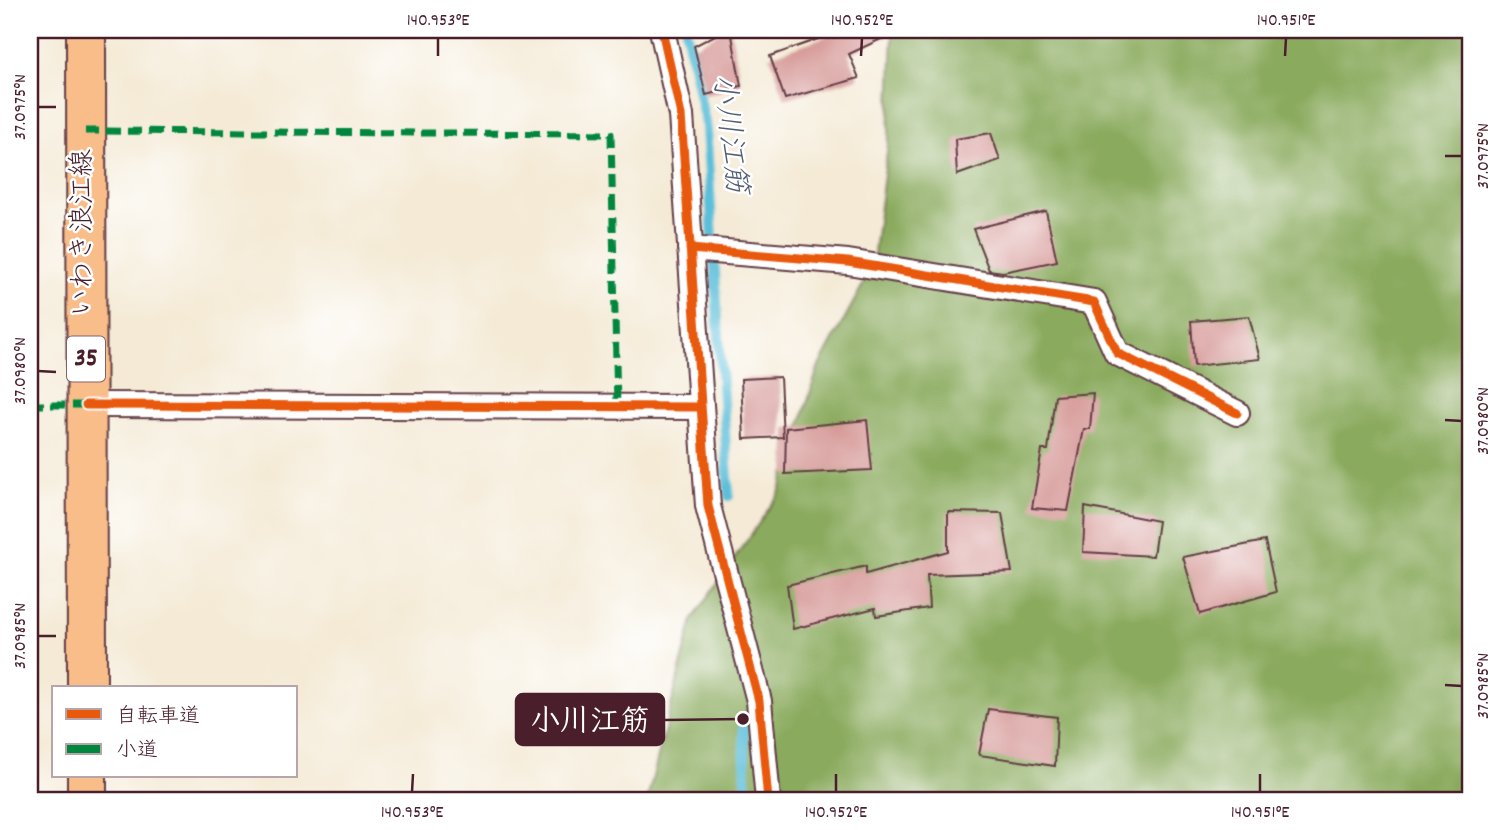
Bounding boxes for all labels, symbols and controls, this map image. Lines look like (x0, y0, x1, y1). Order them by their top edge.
text: 140.953°E (407, 9, 469, 34)
text: 140.952°E (831, 9, 893, 34)
text: 140.951°E (1257, 9, 1315, 34)
water label: 小川江筋 (698, 72, 756, 200)
text: 37.0975°N (9, 74, 34, 140)
text: 37.0975°N (1472, 123, 1497, 189)
street label: いわき浪江線 (65, 149, 105, 317)
road number: 35 (67, 336, 105, 382)
text: 37.0980°N (9, 337, 34, 405)
text: 37.0980°N (1472, 387, 1497, 455)
text: 37.0985°N (9, 603, 34, 669)
text: 37.0985°N (1472, 653, 1497, 719)
legend (52, 686, 298, 778)
callout: 小川江筋 (516, 694, 664, 745)
text: 自転車道 (116, 703, 200, 733)
text: 小川江筋 (530, 703, 650, 746)
text: 小道 (116, 737, 158, 767)
text: 140.953°E (381, 801, 443, 826)
text: 140.952°E (805, 801, 867, 826)
text: 140.951°E (1231, 801, 1289, 826)

